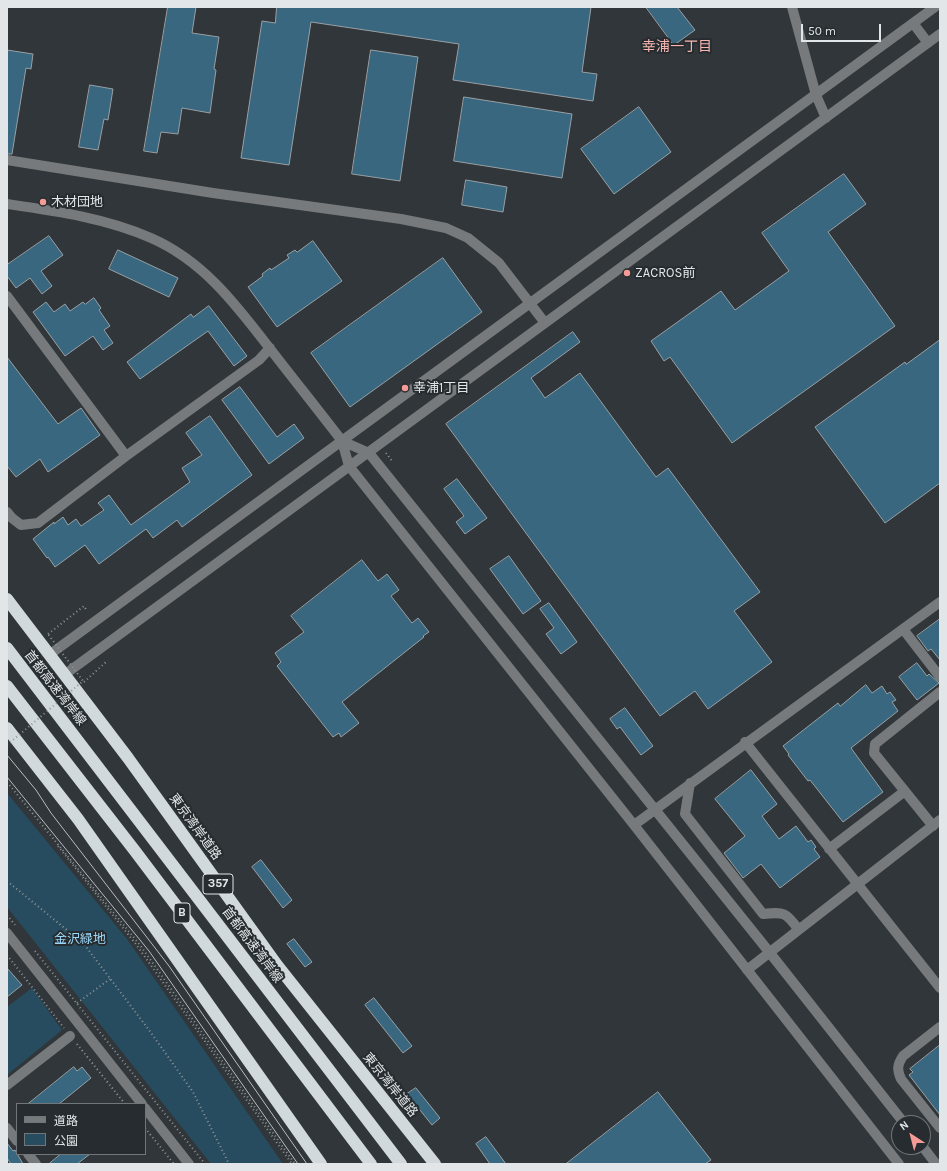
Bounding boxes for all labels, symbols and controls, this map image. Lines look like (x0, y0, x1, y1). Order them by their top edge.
scale bar (803, 16, 883, 42)
text: 50 m (808, 24, 836, 38)
district label: 幸浦一丁目 (642, 39, 712, 55)
place label: 木材団地 (51, 194, 103, 210)
marker: 木材団地 (38, 197, 48, 207)
place label: ZACROS前 (635, 265, 695, 281)
marker: ZACROS前 (622, 268, 632, 278)
place label: 幸浦1丁目 (413, 380, 469, 396)
marker: 幸浦1丁目 (400, 383, 410, 393)
street label: 首都高速湾岸線 (21, 647, 89, 729)
street label: 東京湾岸道路 (166, 791, 224, 863)
road number: 357 (203, 874, 233, 894)
road number: B (174, 903, 190, 923)
street label: 首都高速湾岸線 (218, 904, 286, 986)
park label: 金沢緑地 (54, 931, 106, 947)
street label: 東京湾岸道路 (359, 1050, 421, 1120)
legend (16, 1103, 146, 1155)
text: 道路 (54, 1114, 78, 1128)
north arrow (891, 1115, 931, 1155)
text: N (897, 1118, 911, 1133)
text: 公園 (54, 1134, 78, 1148)

